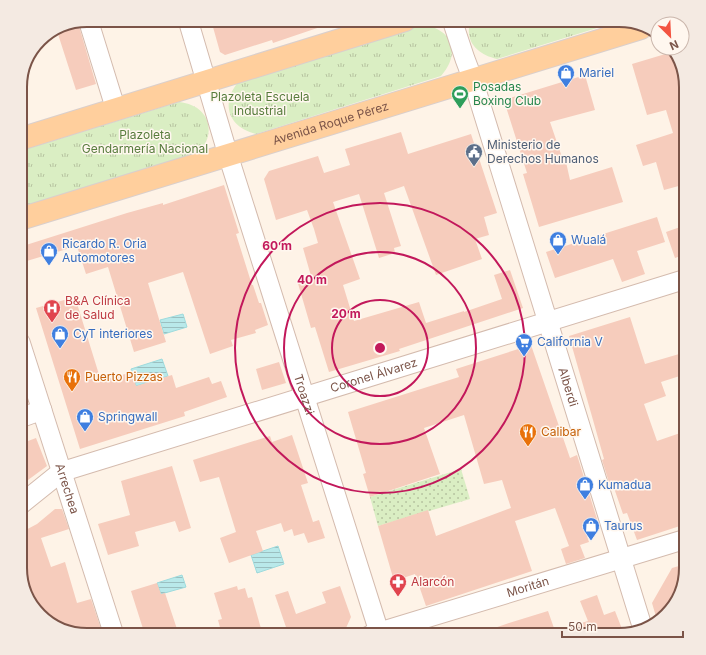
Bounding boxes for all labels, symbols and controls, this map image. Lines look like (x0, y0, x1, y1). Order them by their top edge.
north arrow (650, 16, 690, 56)
text: N (667, 37, 681, 53)
shop icon: Mariel (556, 63, 576, 88)
place label: Mariel (579, 65, 614, 80)
place label: Posadas Boxing Club (473, 79, 541, 108)
sports icon: Posadas Boxing Club (450, 84, 470, 109)
park label: Plazoleta Escuela Industrial (210, 89, 310, 118)
street label: Avenida Roque Pérez (271, 98, 390, 148)
park label: Plazoleta Gendarmería Nacional (82, 127, 208, 156)
place label: Ministerio de Derechos Humanos (487, 137, 599, 166)
public building icon: Ministerio de Derechos Humanos (464, 142, 484, 167)
shop icon: Wualá (548, 230, 568, 255)
place label: Wualá (571, 232, 606, 247)
place label: Ricardo R. Oria Automotores (62, 236, 147, 265)
text: 60 m (262, 238, 292, 253)
shop icon: Ricardo R. Oria Automotores (39, 241, 59, 266)
text: 40 m (297, 272, 327, 287)
place label: B&A Clínica de Salud (65, 293, 131, 322)
hospital icon: B&A Clínica de Salud (42, 298, 62, 323)
text: 20 m (331, 306, 361, 321)
shop icon: CyT interiores (50, 324, 70, 349)
place label: CyT interiores (73, 326, 152, 341)
supermarket icon: California V (514, 332, 534, 357)
place label: California V (537, 334, 603, 349)
centre of rings (373, 341, 387, 355)
street label: Coronel Álvarez (328, 354, 419, 395)
street label: Alberdi (555, 366, 582, 408)
restaurant icon: Puerto Pizzas (62, 367, 82, 392)
place label: Puerto Pizzas (85, 369, 163, 384)
street label: Troazzi (291, 372, 318, 417)
shop icon: Springwall (75, 407, 95, 432)
place label: Springwall (98, 409, 157, 424)
restaurant icon: Calibar (518, 422, 538, 447)
place label: Calibar (541, 424, 582, 439)
street label: Arrechea (52, 461, 83, 516)
shop icon: Kumadua (575, 475, 595, 500)
place label: Kumadua (598, 477, 651, 492)
shop icon: Taurus (581, 516, 601, 541)
place label: Taurus (604, 518, 643, 533)
pharmacy icon: Alarcón (388, 572, 408, 597)
street label: Moritán (505, 573, 551, 600)
place label: Alarcón (411, 574, 454, 589)
scale bar (562, 613, 683, 639)
text: 50 m (568, 619, 597, 634)

